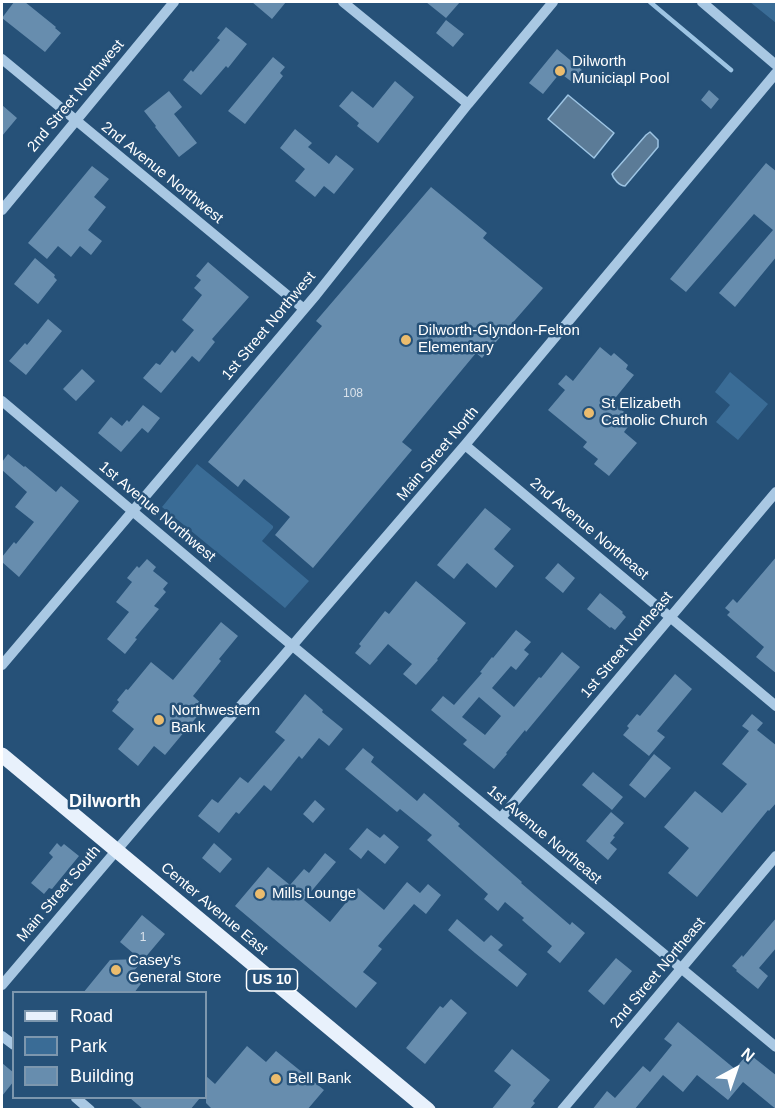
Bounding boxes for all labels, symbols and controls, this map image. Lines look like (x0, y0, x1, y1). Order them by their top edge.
street label: 2nd Street Northwest (24, 36, 128, 156)
place label: Dilworth Municiapl Pool (572, 53, 670, 88)
marker: Dilworth Municiapl Pool (553, 64, 567, 78)
street label: 2nd Avenue Northwest (97, 118, 227, 228)
street label: 1st Street Northwest (218, 268, 320, 384)
place label: Dilworth-Glyndon-Felton Elementary (418, 322, 580, 357)
marker: Dilworth-Glyndon-Felton Elementary (399, 333, 413, 347)
house number: 108 (343, 387, 363, 401)
place label: St Elizabeth Catholic Church (601, 395, 708, 430)
street label: Main Street North (393, 403, 483, 505)
marker: St Elizabeth Catholic Church (582, 406, 596, 420)
street label: 1st Avenue Northwest (95, 458, 219, 566)
street label: 2nd Avenue Northeast (526, 474, 652, 584)
street label: 1st Street Northeast (577, 588, 677, 702)
place label: Northwestern Bank (171, 702, 260, 737)
marker: Northwestern Bank (152, 713, 166, 727)
street label: 1st Avenue Northeast (483, 782, 605, 888)
district label: Dilworth (69, 791, 141, 813)
street label: Main Street South (14, 842, 104, 946)
street label: Center Avenue East (157, 859, 271, 959)
place label: Mills Lounge (272, 885, 356, 903)
marker: Mills Lounge (253, 887, 267, 901)
street label: 2nd Street Northeast (607, 914, 709, 1032)
house number: 1 (140, 931, 146, 945)
place label: Casey's General Store (128, 952, 221, 987)
marker: Casey's General Store (109, 963, 123, 977)
road number: US 10 (246, 969, 298, 991)
legend (12, 991, 207, 1099)
text: Road (70, 1006, 113, 1026)
text: Park (70, 1036, 107, 1056)
north arrow (706, 1039, 766, 1099)
text: N (738, 1045, 758, 1065)
text: Building (70, 1066, 134, 1086)
place label: Bell Bank (288, 1070, 351, 1088)
marker: Bell Bank (269, 1072, 283, 1086)

